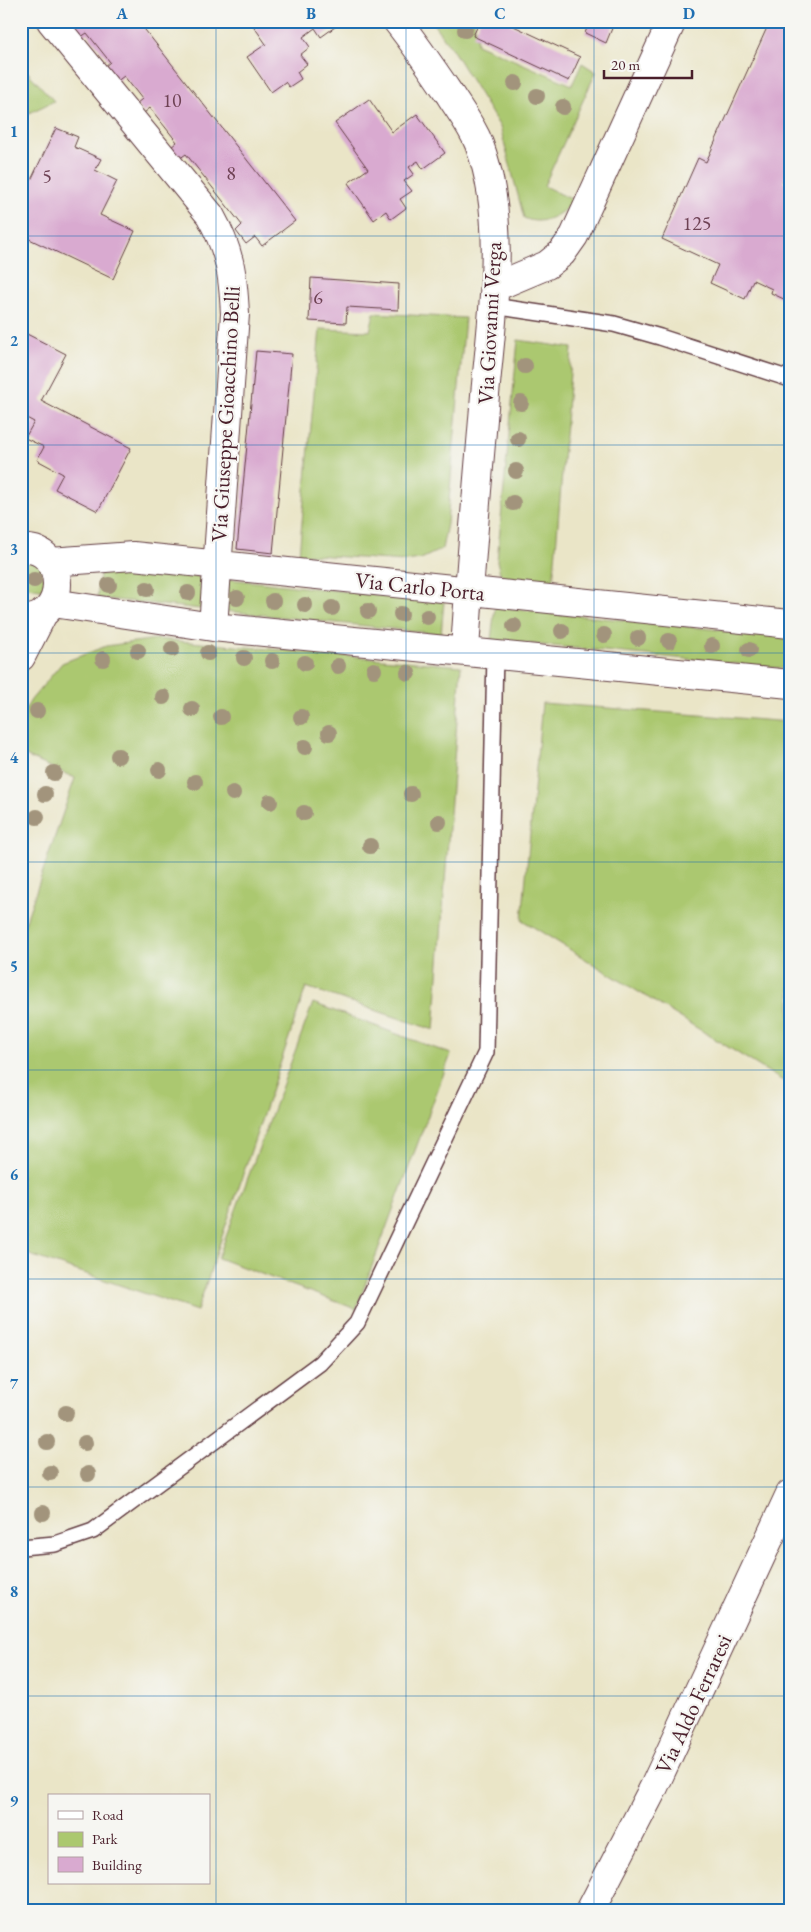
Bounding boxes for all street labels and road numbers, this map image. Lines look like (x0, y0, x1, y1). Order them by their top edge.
street label: Via Giovanni Verga (471, 241, 508, 405)
street label: Via Giuseppe Gioacchino Belli (204, 285, 247, 543)
street label: Via Carlo Porta (354, 565, 486, 608)
street label: Via Aldo Ferraresi (648, 1630, 738, 1779)

